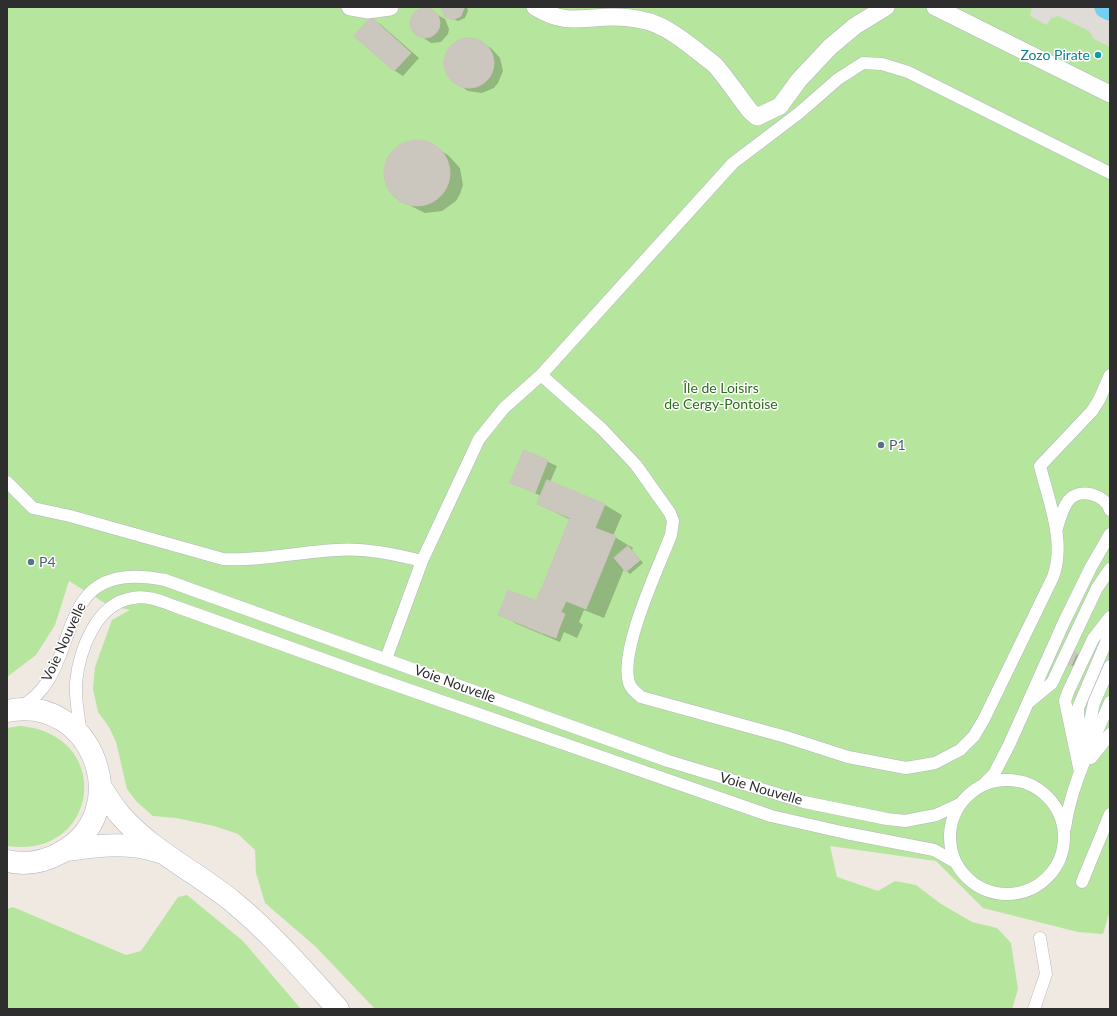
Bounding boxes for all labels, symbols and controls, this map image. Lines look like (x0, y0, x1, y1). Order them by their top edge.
place label: Zozo Pirate (1020, 47, 1090, 63)
marker: Zozo Pirate (1093, 50, 1103, 60)
park label: Île de Loisirs de Cergy-Pontoise (664, 380, 778, 412)
place label: P1 (889, 437, 906, 453)
marker: P1 (876, 440, 886, 450)
place label: P4 (39, 554, 56, 570)
marker: P4 (26, 557, 36, 567)
street label: Voie Nouvelle (38, 600, 90, 684)
street label: Voie Nouvelle (412, 662, 498, 706)
street label: Voie Nouvelle (718, 769, 804, 809)

